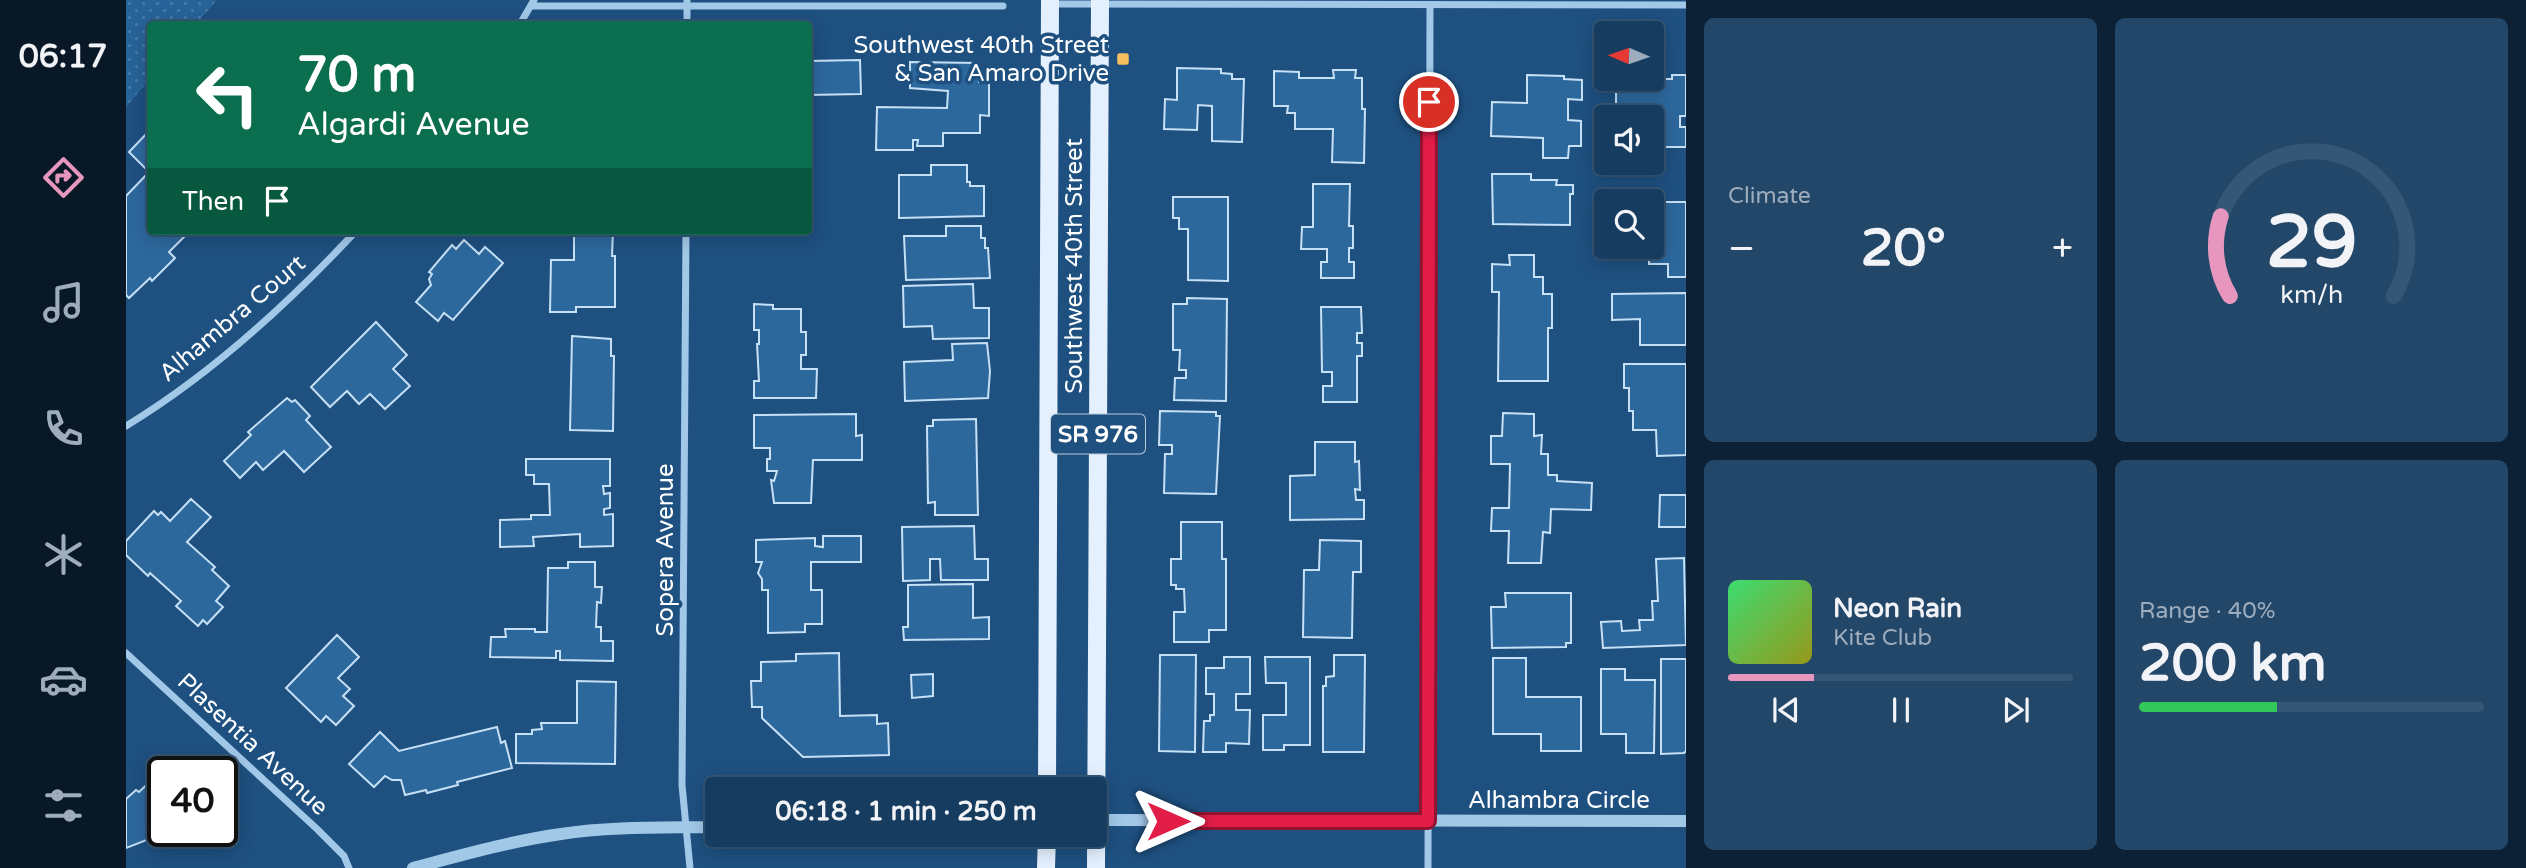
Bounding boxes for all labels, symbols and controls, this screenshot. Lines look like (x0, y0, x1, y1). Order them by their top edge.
north arrow (1594, 21, 1664, 91)
map controls (1594, 21, 1664, 259)
place label: Southwest 40th Street & San Amaro Drive (853, 31, 1109, 88)
text: 06:17 (19, 38, 107, 76)
text: 70 m (297, 46, 416, 105)
icon: left (182, 49, 273, 140)
marker: Southwest 40th Street & San Amaro Drive (1115, 51, 1131, 67)
pin (1399, 72, 1459, 132)
icon: arrive (1410, 83, 1448, 121)
button: sound (1594, 105, 1664, 175)
text: Algardi Avenue (297, 106, 530, 144)
street label: Southwest 40th Street (1060, 138, 1089, 394)
icon: directions (39, 153, 88, 202)
icon: arrive (258, 182, 296, 220)
text: Climate (1728, 182, 1811, 210)
text: Then (182, 186, 244, 217)
button: search (1594, 189, 1664, 259)
text: 29 (2266, 199, 2357, 287)
text: 20° (1861, 217, 1946, 280)
text: − (1728, 226, 1755, 272)
text: + (2052, 226, 2073, 272)
street label: Alhambra Court (153, 249, 311, 388)
icon: music (39, 278, 88, 327)
text: km/h (2280, 280, 2343, 310)
icon: phone (39, 404, 88, 453)
road number: SR 976 (1051, 414, 1145, 454)
street label: Sopera Avenue (651, 464, 680, 636)
icon: climate (39, 530, 88, 579)
text: Neon Rain (1833, 593, 1962, 624)
text: Range · 40% (2139, 597, 2275, 625)
text: Kite Club (1833, 624, 1932, 652)
text: 200 km (2139, 632, 2327, 695)
icon: car (39, 655, 88, 704)
street label: Plasentia Avenue (171, 667, 334, 822)
icon: previous (1767, 691, 1805, 729)
icon: pause (1882, 691, 1920, 729)
icon: next (1997, 691, 2035, 729)
speed limit sign: 40 (147, 756, 238, 847)
icon: filters (39, 781, 88, 830)
position arrow (1131, 784, 1205, 858)
street label: Alhambra Circle (1468, 786, 1650, 815)
text: 06:18 · 1 min · 250 m (775, 796, 1037, 827)

